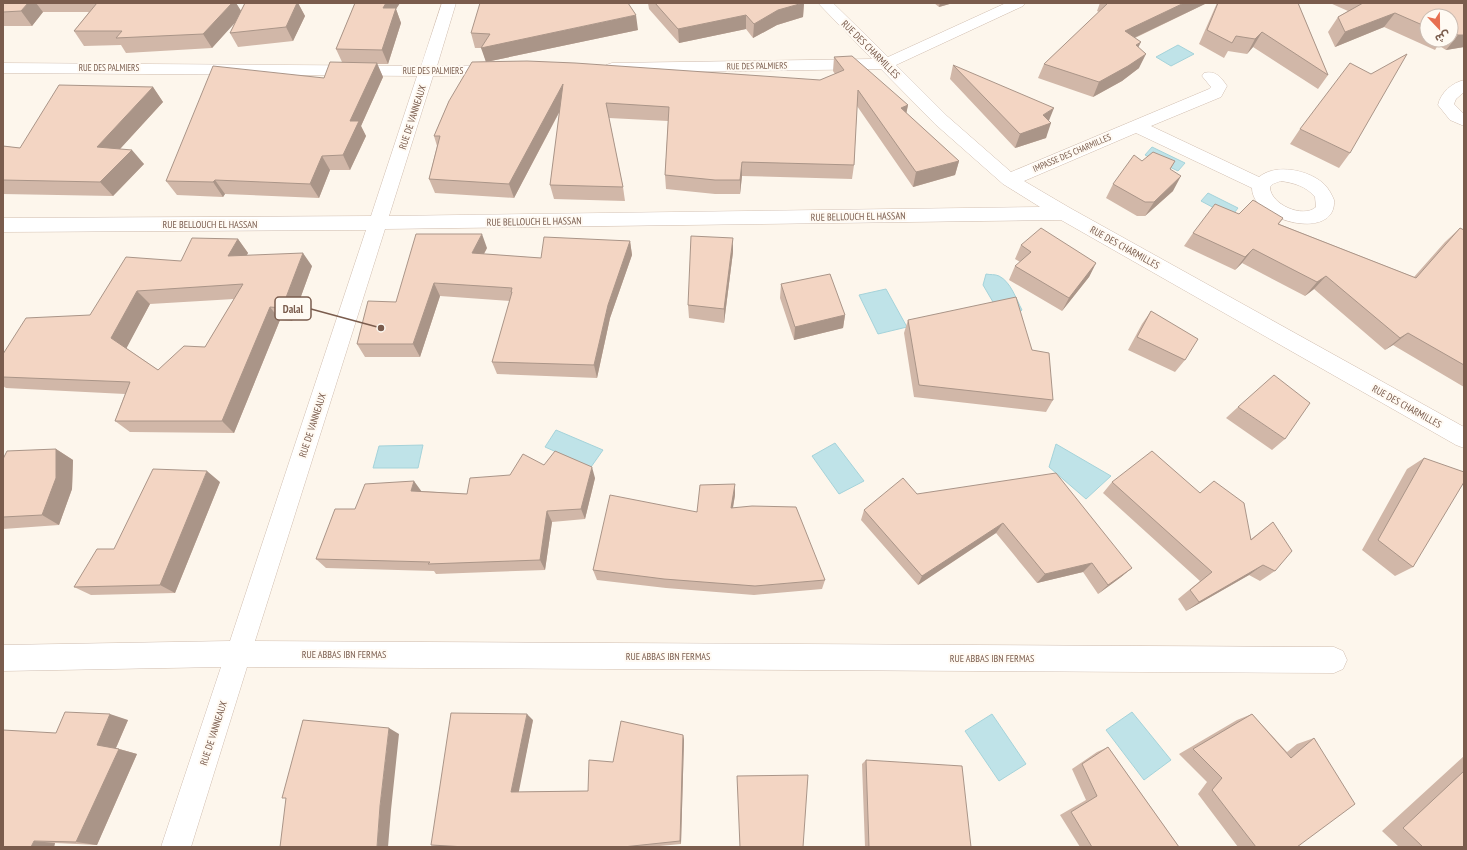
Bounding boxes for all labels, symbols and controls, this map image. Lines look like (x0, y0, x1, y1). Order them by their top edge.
north arrow (1419, 8, 1459, 48)
street label: RUE DES CHARMILLES (839, 17, 903, 81)
text: ش (1433, 28, 1452, 47)
street label: RUE DES PALMIERS (727, 59, 788, 72)
street label: RUE DES PALMIERS (79, 62, 139, 73)
street label: RUE DES PALMIERS (403, 65, 463, 76)
street label: RUE DE VANNEAUX (396, 83, 429, 151)
street label: IMPASSE DES CHARMILLES (1031, 131, 1113, 174)
street label: RUE BELLOUCH EL HASSAN (810, 209, 906, 224)
street label: RUE BELLOUCH EL HASSAN (486, 214, 582, 229)
street label: RUE BELLOUCH EL HASSAN (163, 218, 257, 231)
street label: RUE DES CHARMILLES (1088, 223, 1162, 272)
callout: Dalal (275, 297, 311, 320)
text: Dalal (283, 302, 303, 316)
street label: RUE DES CHARMILLES (1370, 382, 1444, 431)
street label: RUE DE VANNEAUX (296, 391, 329, 459)
street label: RUE ABBAS IBN FERMAS (302, 648, 386, 661)
street label: RUE ABBAS IBN FERMAS (626, 650, 710, 663)
street label: RUE ABBAS IBN FERMAS (950, 652, 1034, 665)
street label: RUE DE VANNEAUX (197, 699, 230, 767)

